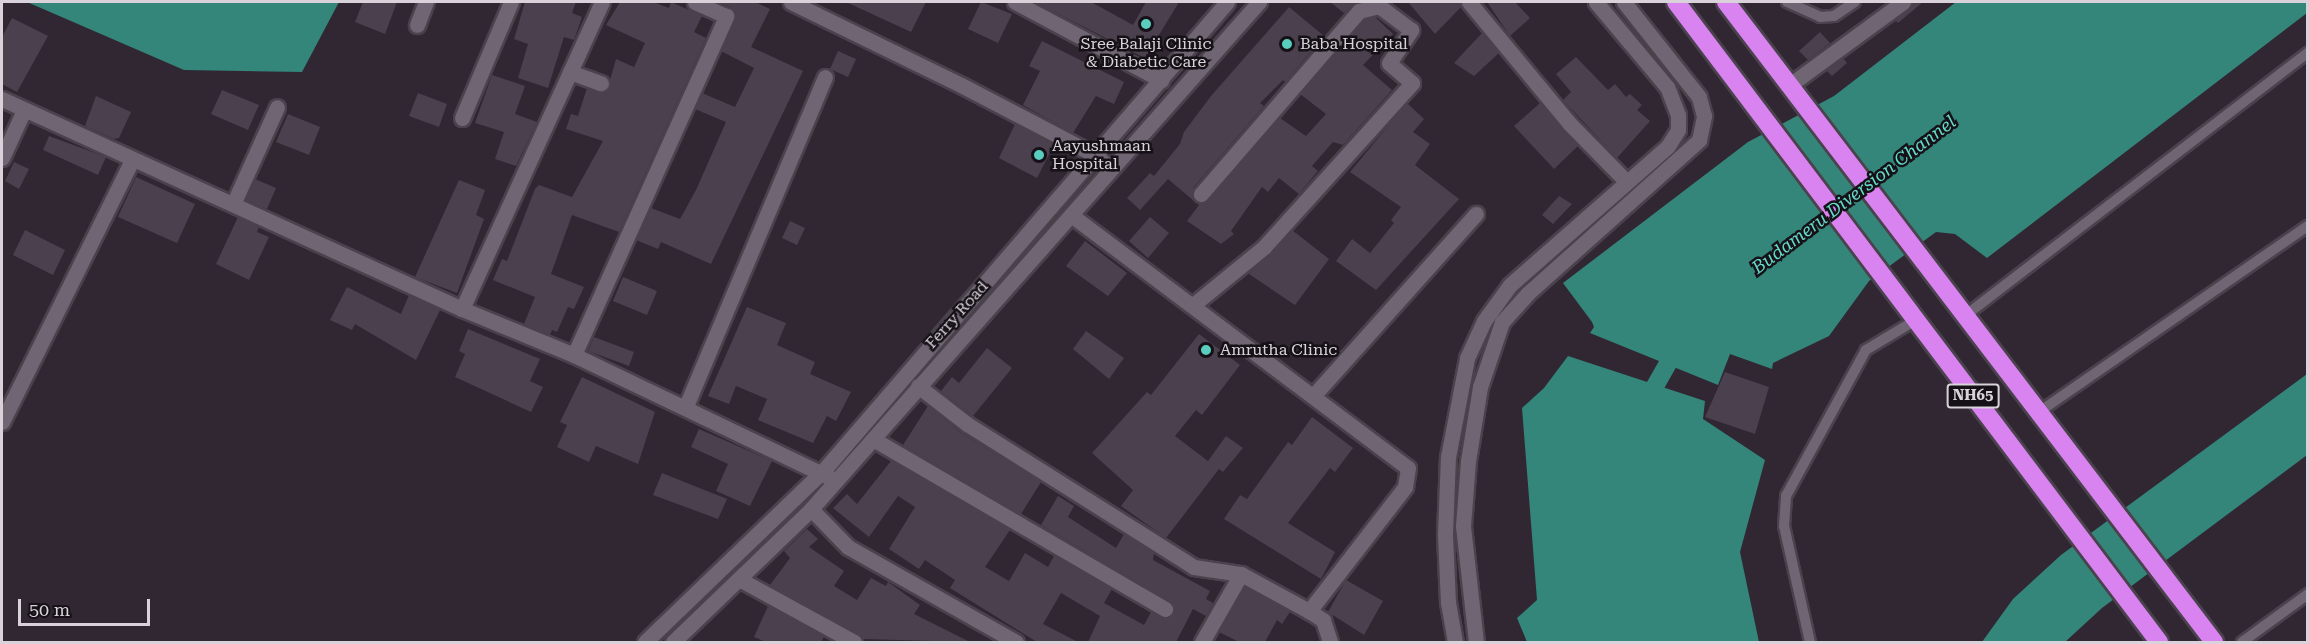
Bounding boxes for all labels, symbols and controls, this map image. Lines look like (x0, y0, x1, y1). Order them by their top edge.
marker: Sree Balaji Clinic & Diabetic Care (1137, 15, 1155, 33)
place label: Sree Balaji Clinic & Diabetic Care (1081, 34, 1211, 72)
place label: Baba Hospital (1300, 34, 1408, 54)
marker: Baba Hospital (1278, 35, 1296, 53)
water label: Budameru Diversion Channel (1748, 111, 1960, 279)
place label: Aayushmaan Hospital (1052, 136, 1151, 174)
marker: Aayushmaan Hospital (1030, 146, 1048, 164)
street label: Ferry Road (922, 277, 992, 353)
place label: Amrutha Clinic (1220, 340, 1337, 360)
marker: Amrutha Clinic (1197, 341, 1215, 359)
road number: NH65 (1946, 384, 2000, 408)
scale bar (21, 587, 153, 625)
text: 50 m (29, 599, 70, 620)

